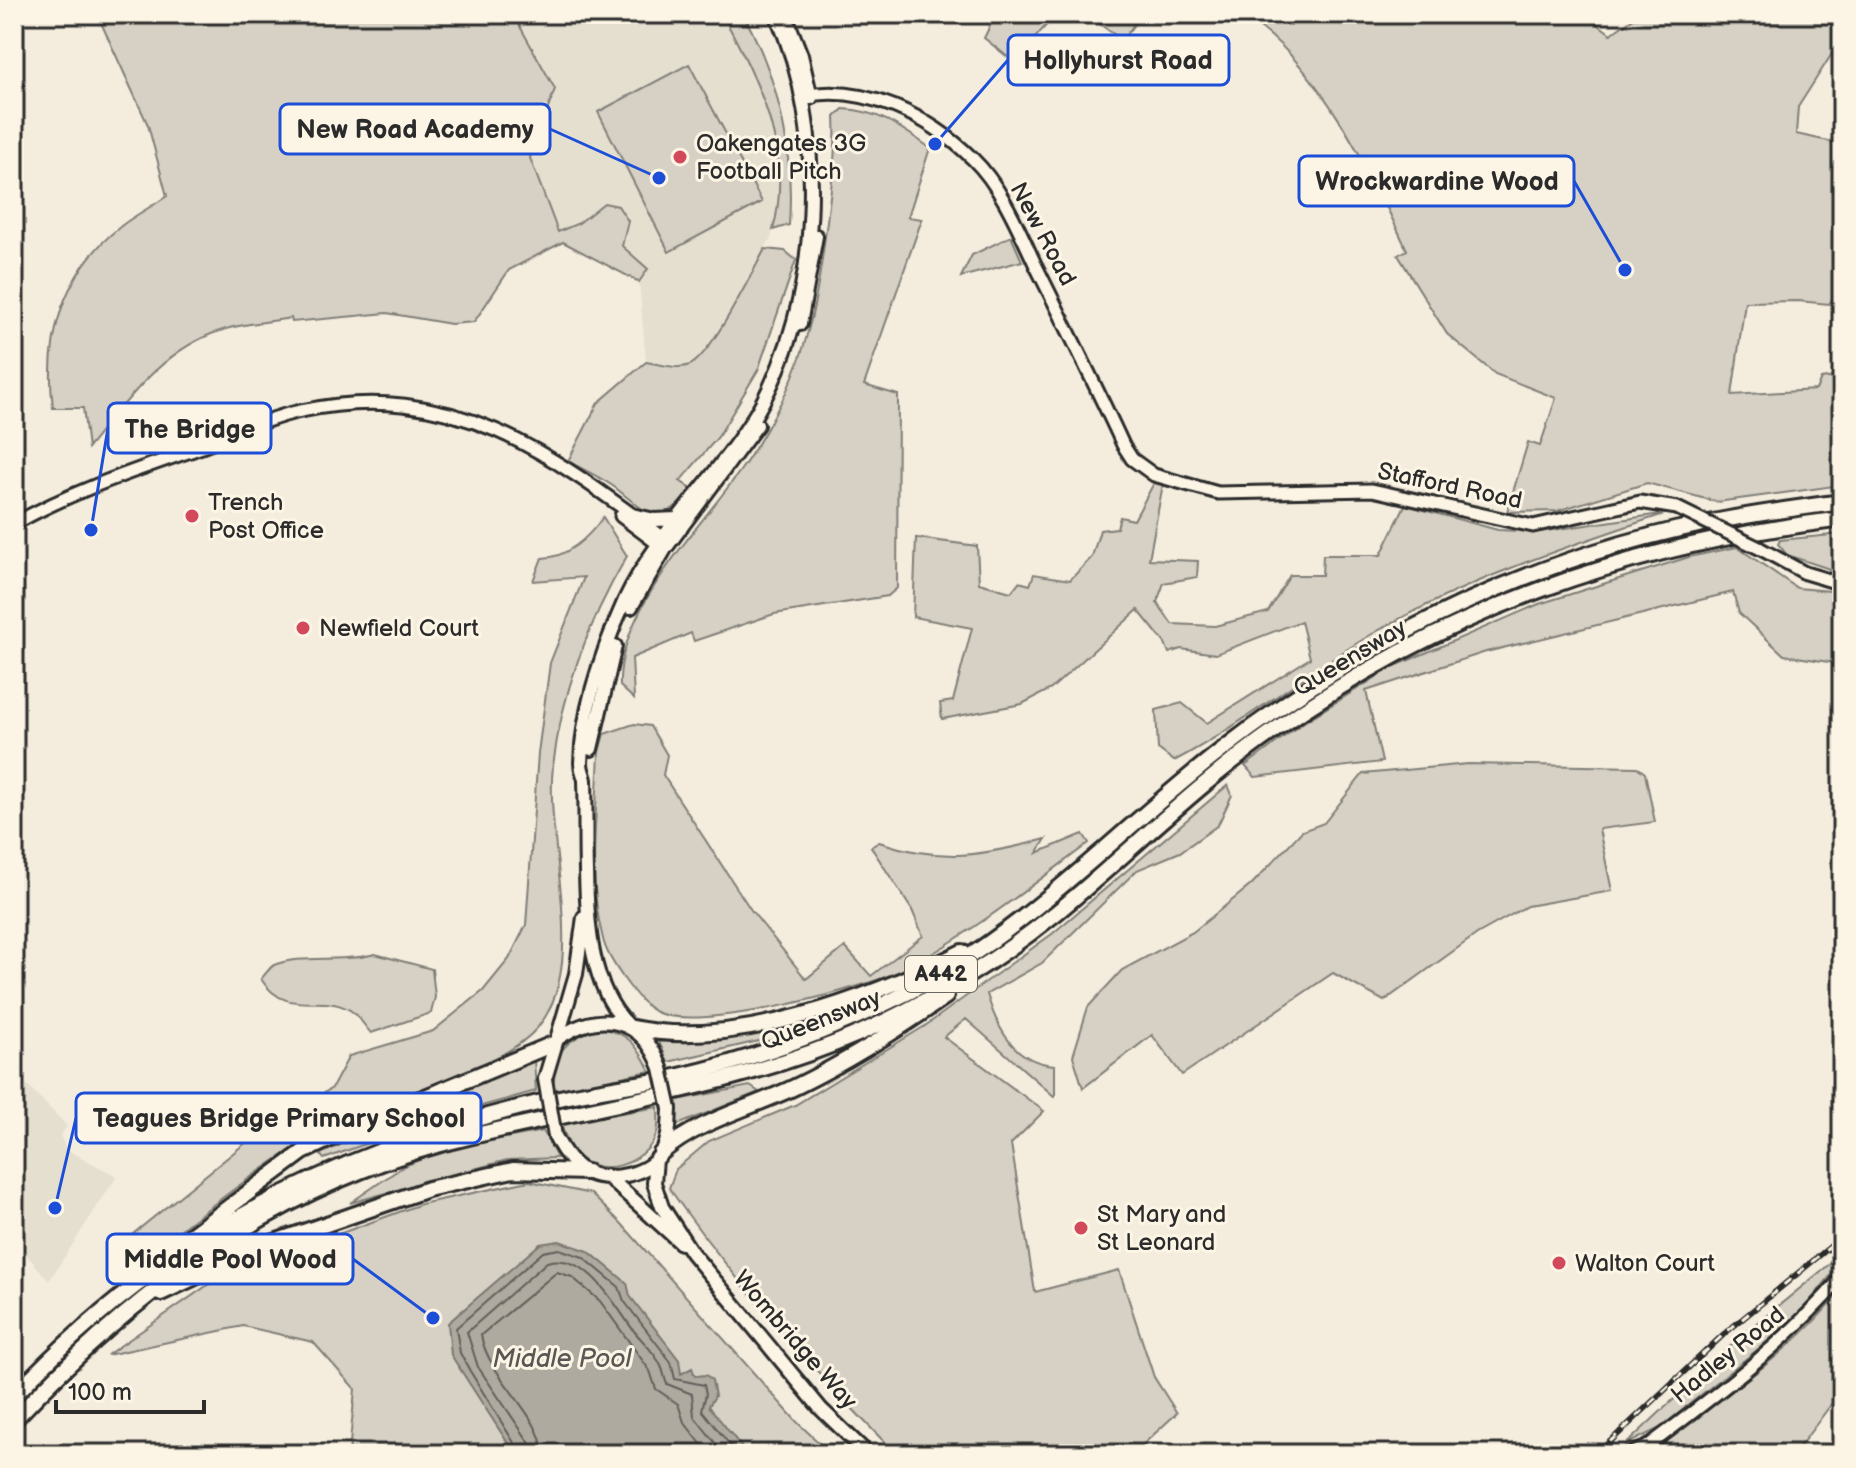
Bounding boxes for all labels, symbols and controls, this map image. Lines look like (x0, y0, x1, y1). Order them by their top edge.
callout: Hollyhurst Road (1008, 35, 1229, 85)
text: Hollyhurst Road (1023, 46, 1213, 77)
callout: New Road Academy (280, 104, 550, 154)
text: New Road Academy (296, 115, 534, 146)
place label: Oakengates 3G Football Pitch (696, 129, 866, 186)
marker: Oakengates 3G Football Pitch (671, 148, 689, 166)
callout: Wrockwardine Wood (1299, 156, 1574, 206)
text: Wrockwardine Wood (1315, 167, 1559, 198)
street label: New Road (1004, 177, 1082, 291)
callout: The Bridge (108, 403, 271, 453)
text: The Bridge (125, 415, 255, 446)
street label: Stafford Road (1375, 457, 1525, 515)
place label: Trench Post Office (208, 488, 324, 545)
marker: Trench Post Office (183, 507, 201, 525)
street label: Queensway (1288, 613, 1412, 703)
place label: Newfield Court (319, 614, 479, 643)
marker: Newfield Court (294, 619, 312, 637)
road number: A442 (905, 956, 977, 992)
street label: Queensway (757, 983, 885, 1057)
callout: Teagues Bridge Primary School (76, 1093, 481, 1143)
text: Teagues Bridge Primary School (93, 1104, 465, 1135)
place label: St Mary and St Leonard (1097, 1200, 1226, 1257)
marker: St Mary and St Leonard (1072, 1219, 1090, 1237)
callout: Middle Pool Wood (107, 1234, 353, 1284)
text: Middle Pool Wood (123, 1245, 337, 1276)
place label: Walton Court (1575, 1249, 1716, 1278)
marker: Walton Court (1550, 1254, 1568, 1272)
street label: Wombridge Way (727, 1265, 863, 1415)
street label: Hadley Road (1665, 1300, 1791, 1410)
water label: Middle Pool (493, 1344, 632, 1375)
scale bar (56, 1364, 204, 1414)
text: 100 m (68, 1378, 132, 1407)

